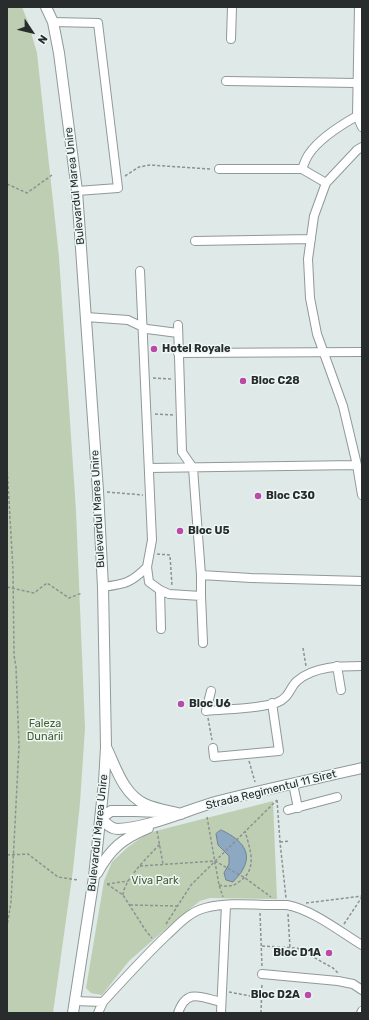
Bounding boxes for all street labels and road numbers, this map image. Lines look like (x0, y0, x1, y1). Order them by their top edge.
street label: Bulevardul Marea Unire (62, 127, 88, 245)
street label: Bulevardul Marea Unire (88, 450, 108, 568)
street label: Strada Regimentul 11 Siret (204, 767, 338, 813)
street label: Bulevardul Marea Unire (85, 774, 111, 892)

